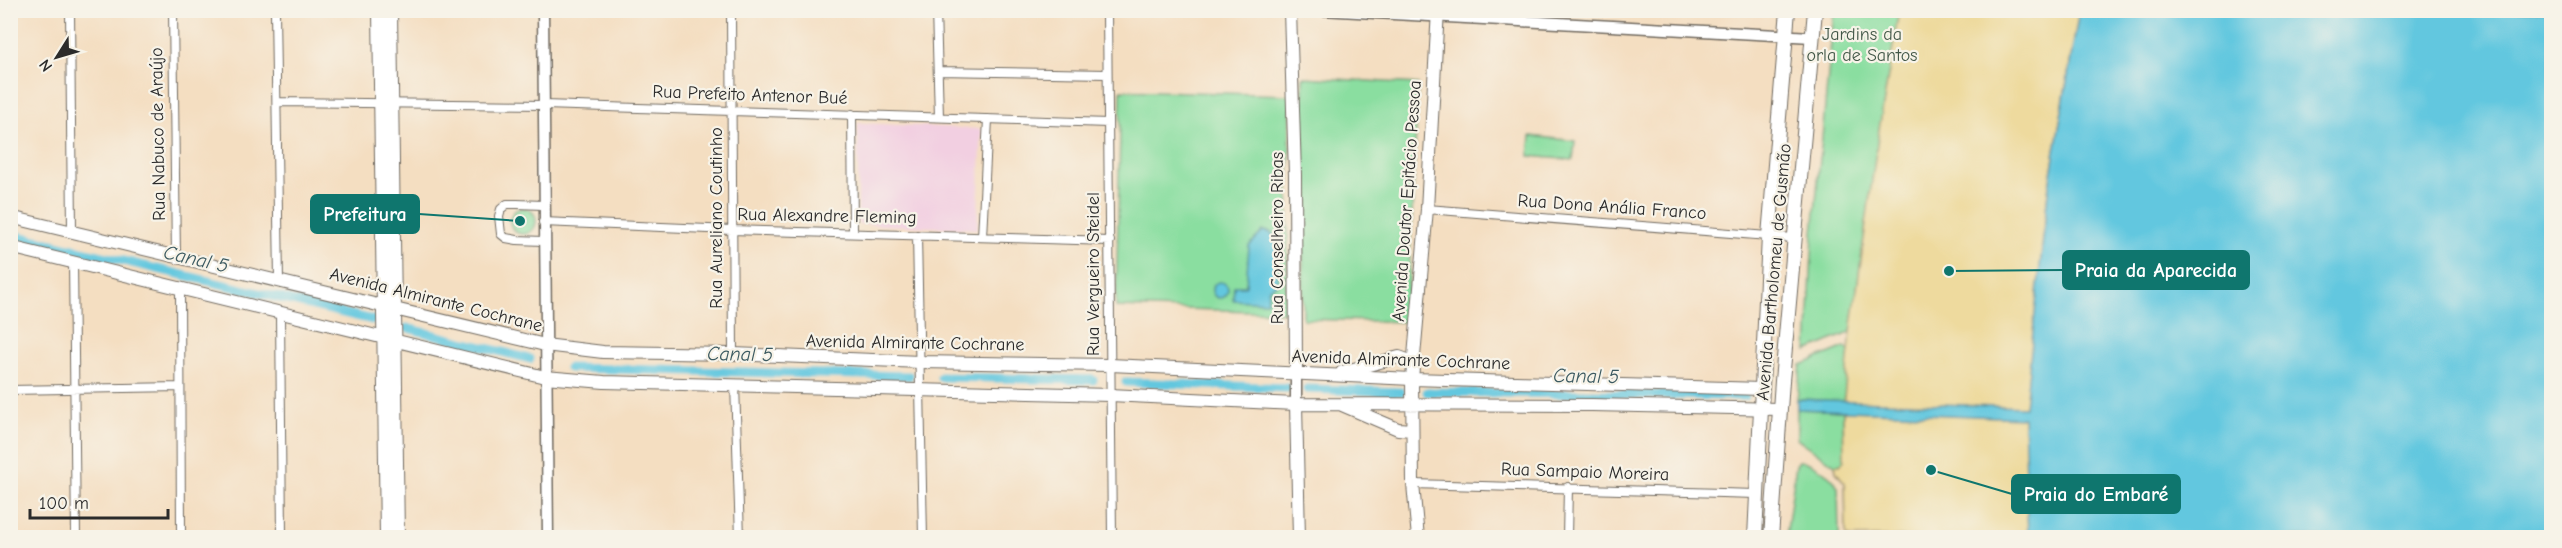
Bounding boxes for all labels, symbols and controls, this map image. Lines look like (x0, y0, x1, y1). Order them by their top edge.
park label: Jardins da orla de Santos (1806, 24, 1918, 66)
north arrow (27, 27, 87, 87)
street label: Rua Nabuco de Araújo (146, 47, 170, 221)
text: N (35, 56, 56, 75)
street label: Avenida Doutor Epitácio Pessoa (1388, 80, 1426, 322)
street label: Rua Prefeito Antenor Bué (652, 81, 848, 109)
street label: Rua Aureliano Coutinho (706, 127, 727, 309)
street label: Avenida Bartholomeu de Gusmão (1752, 143, 1796, 401)
street label: Rua Conselheiro Ribas (1267, 152, 1288, 324)
street label: Rua Dona Anália Franco (1517, 190, 1707, 224)
street label: Rua Vergueiro Steidel (1083, 192, 1104, 356)
callout: Prefeitura (311, 195, 419, 233)
text: Prefeitura (323, 203, 407, 226)
street label: Rua Alexandre Fleming (737, 204, 917, 228)
water label: Canal 5 (161, 240, 231, 278)
callout: Praia da Aparecida (2063, 251, 2249, 289)
text: Praia da Aparecida (2075, 259, 2237, 282)
street label: Avenida Almirante Cochrane (327, 263, 545, 337)
street label: Avenida Almirante Cochrane (806, 331, 1024, 355)
water label: Canal 5 (707, 342, 773, 366)
street label: Avenida Almirante Cochrane (1291, 346, 1511, 374)
water label: Canal 5 (1553, 364, 1619, 388)
street label: Rua Sampaio Moreira (1500, 459, 1670, 485)
callout: Praia do Embaré (2012, 475, 2180, 513)
scale bar (30, 482, 168, 520)
text: Praia do Embaré (2024, 483, 2168, 506)
text: 100 m (39, 493, 89, 514)

